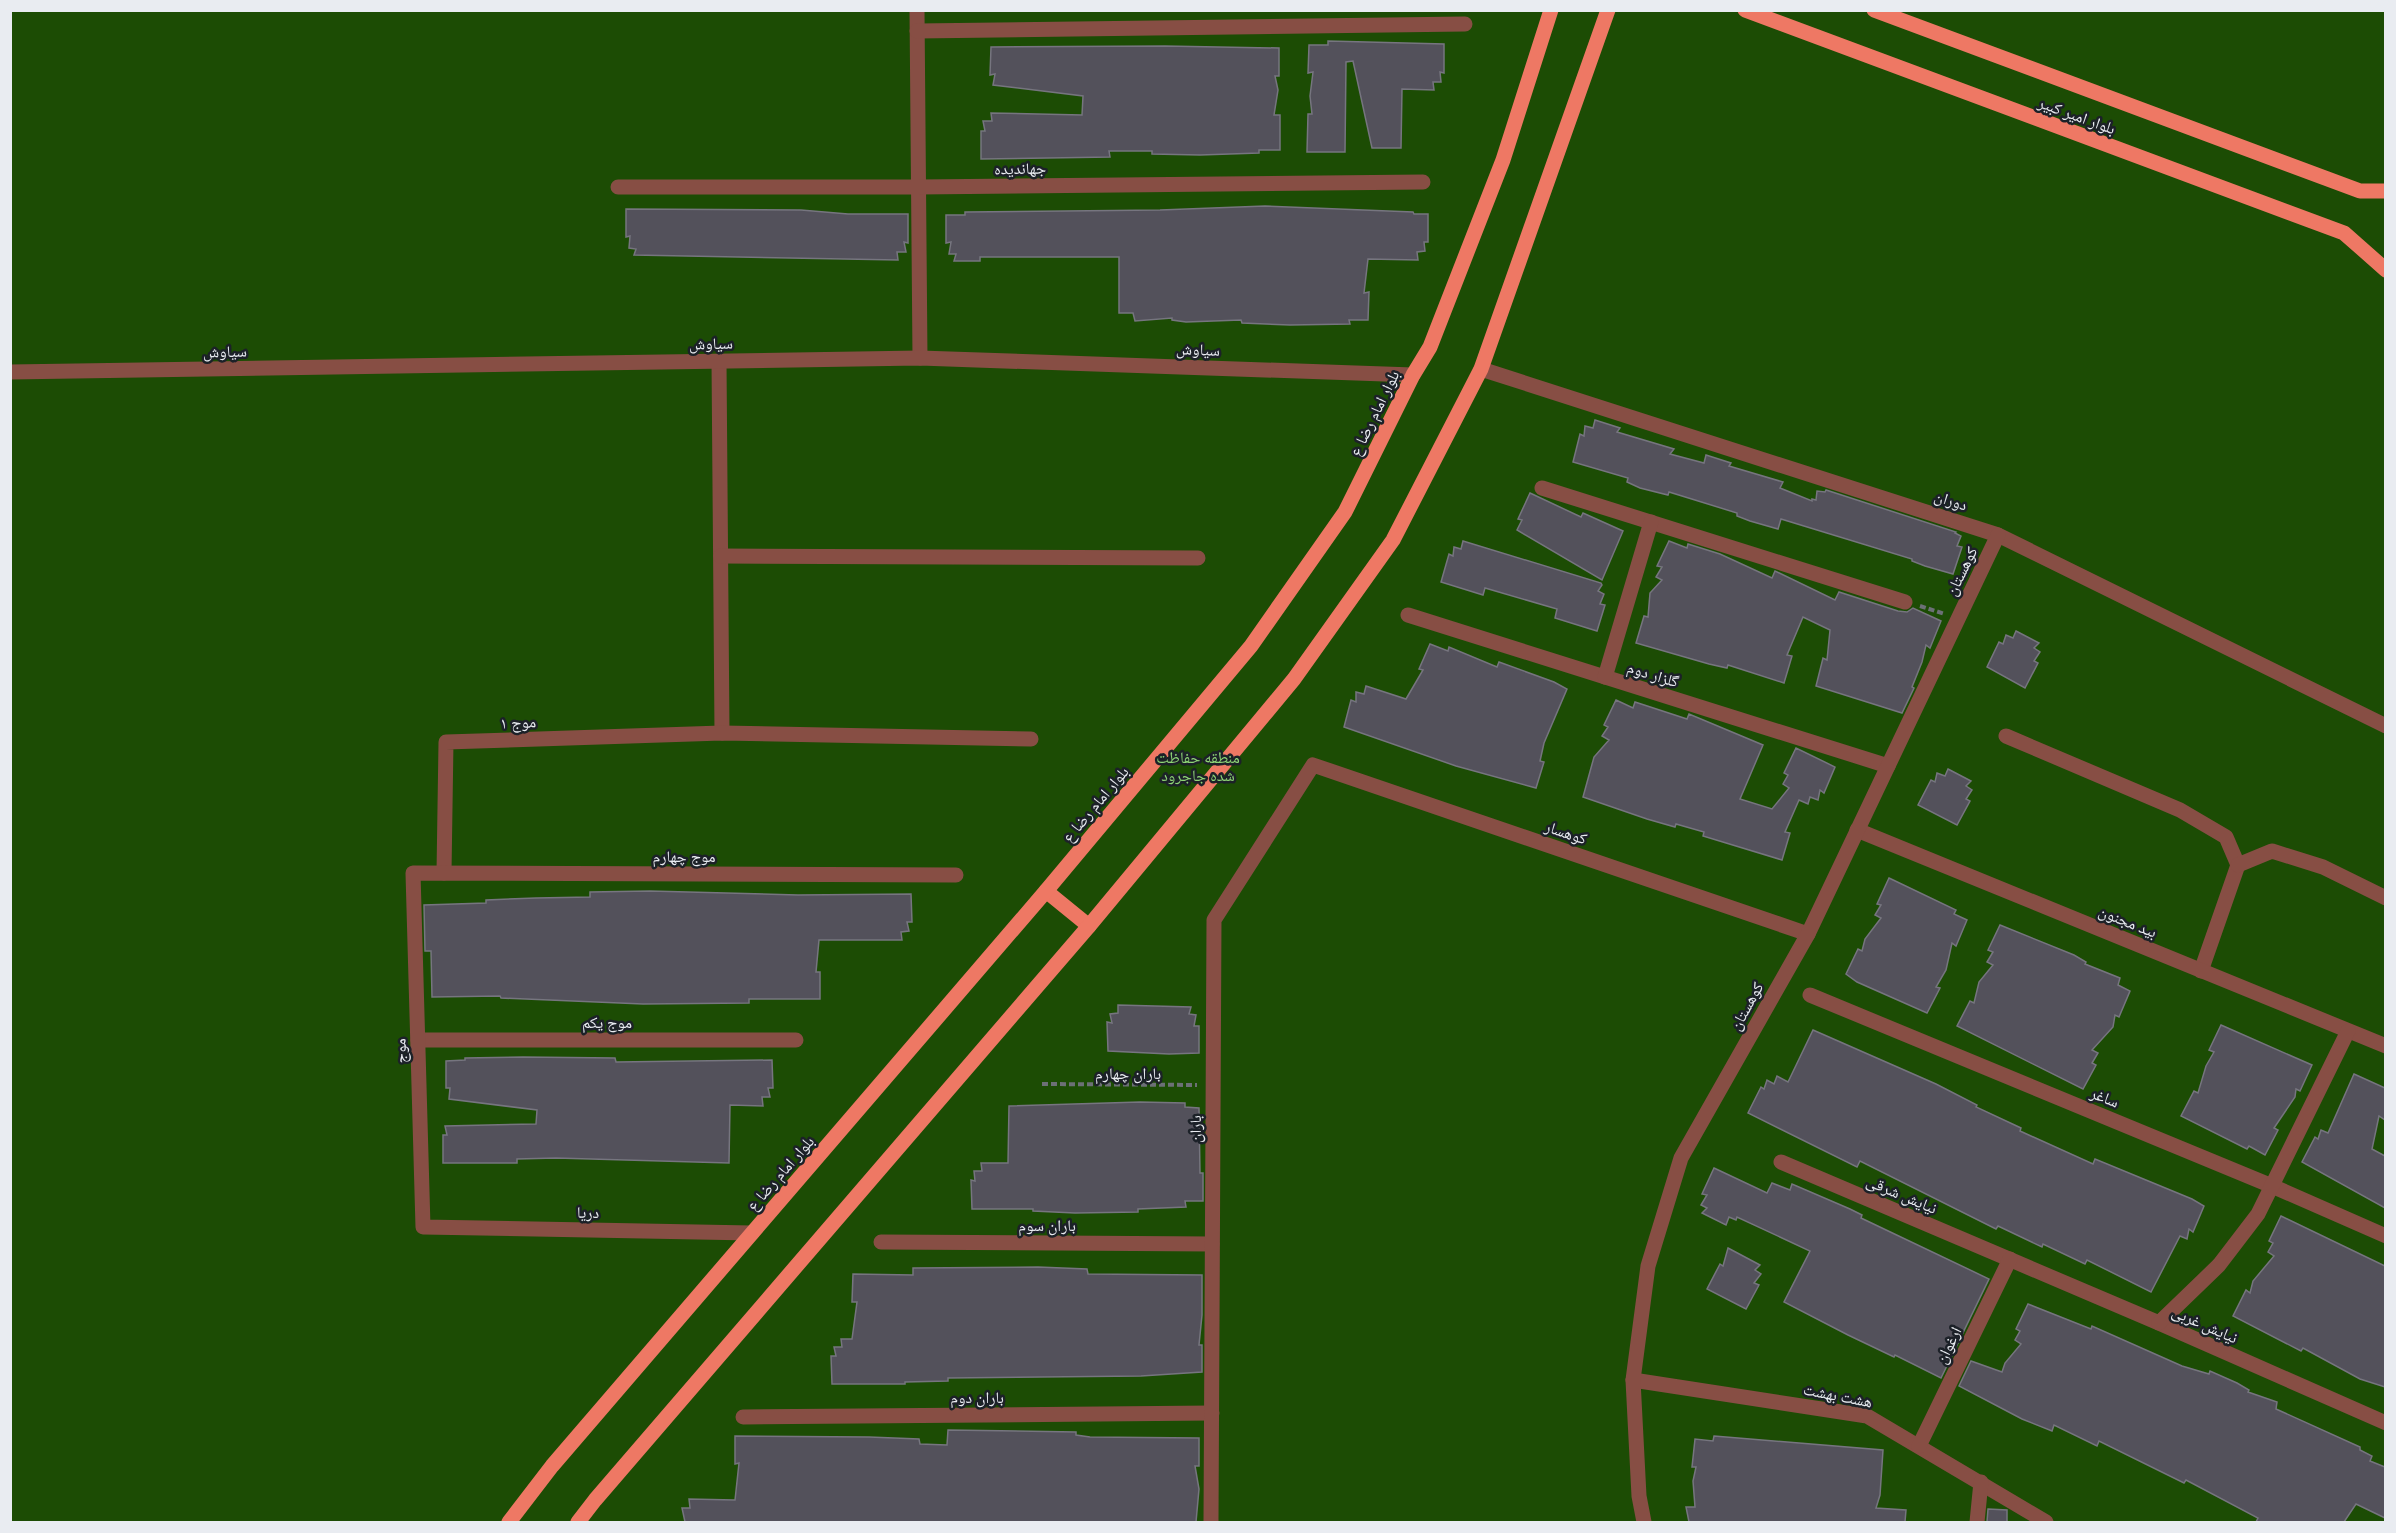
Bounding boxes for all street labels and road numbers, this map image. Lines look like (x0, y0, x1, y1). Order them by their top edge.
street label: بلوار امیر کبیر (2035, 92, 2118, 138)
street label: جهاندیده (994, 159, 1046, 178)
street label: سیاوش (689, 334, 733, 354)
street label: سیاوش (1176, 339, 1220, 361)
street label: سیاوش (203, 342, 247, 362)
street label: بلوار امام رضا ع (1346, 367, 1404, 460)
street label: دوران (1932, 486, 1970, 516)
street label: کوهستان (1941, 543, 1982, 599)
street label: گلزار دوم (1624, 658, 1681, 692)
street label: موج ۱ (500, 712, 536, 734)
street label: بلوار امام رضا ع (1058, 763, 1133, 847)
street label: کوهسار (1541, 816, 1590, 849)
street label: موج چهارم (652, 847, 716, 867)
street label: بید مجنون (2096, 901, 2160, 943)
street label: کوهستان (1726, 979, 1768, 1034)
street label: موج یکم (582, 1013, 632, 1033)
street label: موج (391, 1038, 411, 1064)
street label: باران چهارم (1095, 1064, 1161, 1084)
street label: ساغر (2087, 1083, 2122, 1112)
street label: باران (1186, 1115, 1206, 1143)
street label: بلوار امام رضا ع (743, 1132, 819, 1215)
street label: نیایش شرقی (1863, 1171, 1940, 1219)
street label: دریا (577, 1203, 599, 1222)
street label: باران سوم (1018, 1216, 1076, 1236)
street label: نیایش غربی (2169, 1302, 2241, 1348)
street label: ارغوان (1931, 1324, 1966, 1367)
street label: هشت بهشت (1802, 1379, 1874, 1411)
street label: باران دوم (950, 1388, 1004, 1408)

